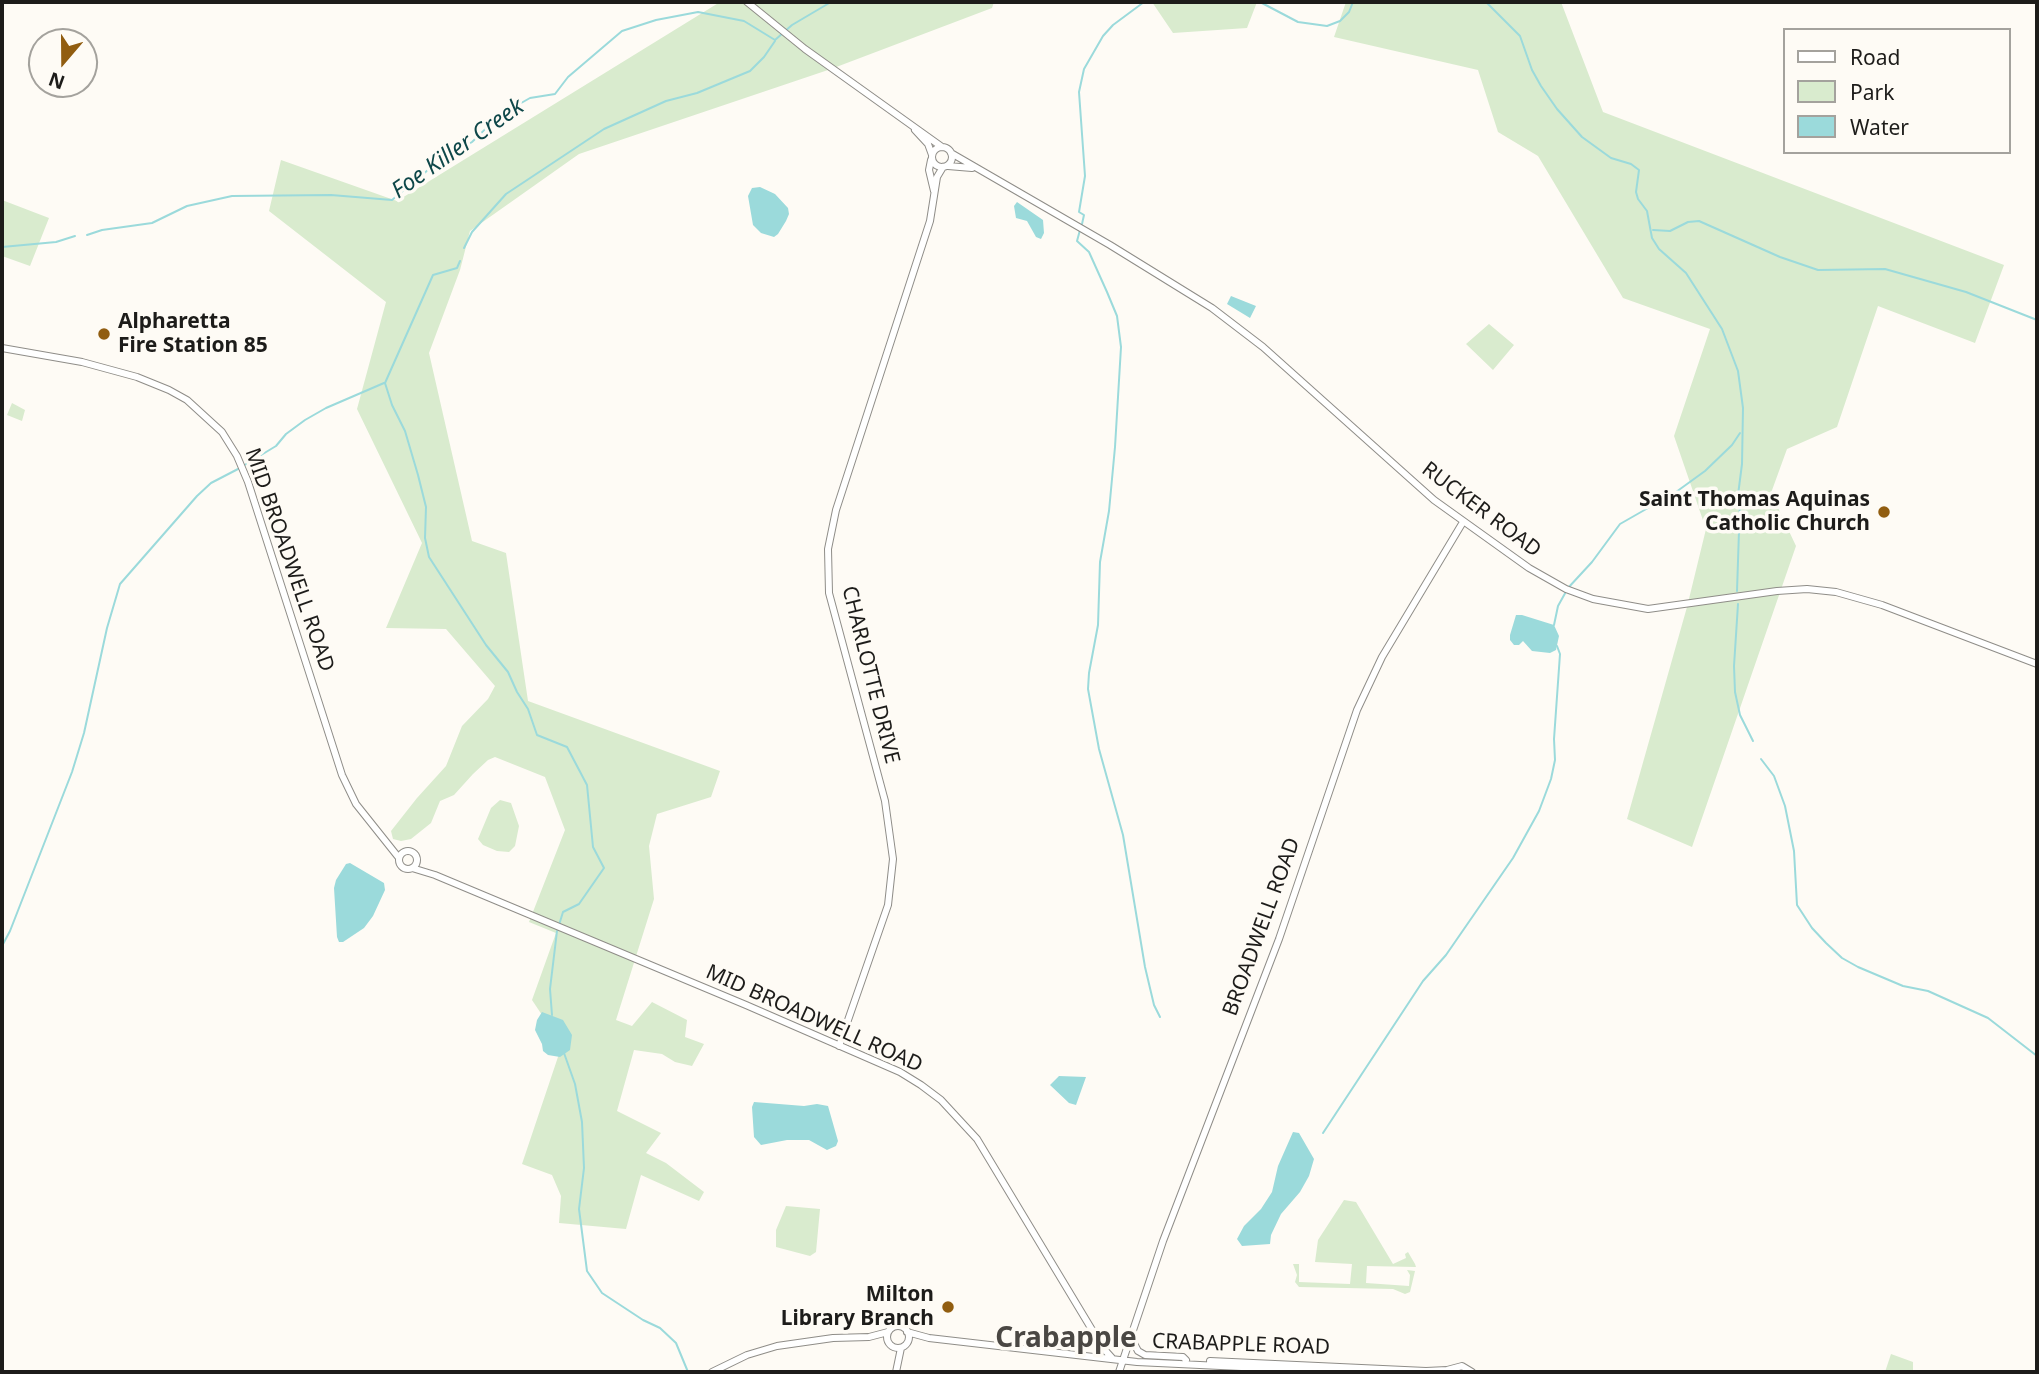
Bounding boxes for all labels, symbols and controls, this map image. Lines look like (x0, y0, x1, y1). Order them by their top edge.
north arrow (28, 28, 98, 98)
legend (1784, 28, 2011, 154)
text: Road (1850, 43, 1900, 71)
text: N (45, 66, 68, 96)
text: Park (1850, 78, 1894, 106)
water label: Foe Killer Creek (386, 93, 530, 205)
text: Water (1850, 113, 1909, 141)
place label: Alpharetta Fire Station 85 (118, 309, 268, 359)
marker: Alpharetta Fire Station 85 (96, 326, 112, 342)
street label: MID BROADWELL ROAD (239, 445, 339, 675)
street label: RUCKER ROAD (1416, 457, 1546, 563)
place label: Saint Thomas Aquinas Catholic Church (1639, 487, 1870, 537)
marker: Saint Thomas Aquinas Catholic Church (1876, 504, 1892, 520)
street label: CHARLOTTE DRIVE (836, 583, 904, 767)
street label: BROADWELL ROAD (1218, 835, 1306, 1019)
street label: MID BROADWELL ROAD (702, 960, 926, 1078)
place label: Milton Library Branch (781, 1282, 934, 1332)
marker: Milton Library Branch (940, 1299, 956, 1315)
district label: Crabapple (995, 1322, 1137, 1356)
street label: CRABAPPLE ROAD (1152, 1329, 1330, 1361)

